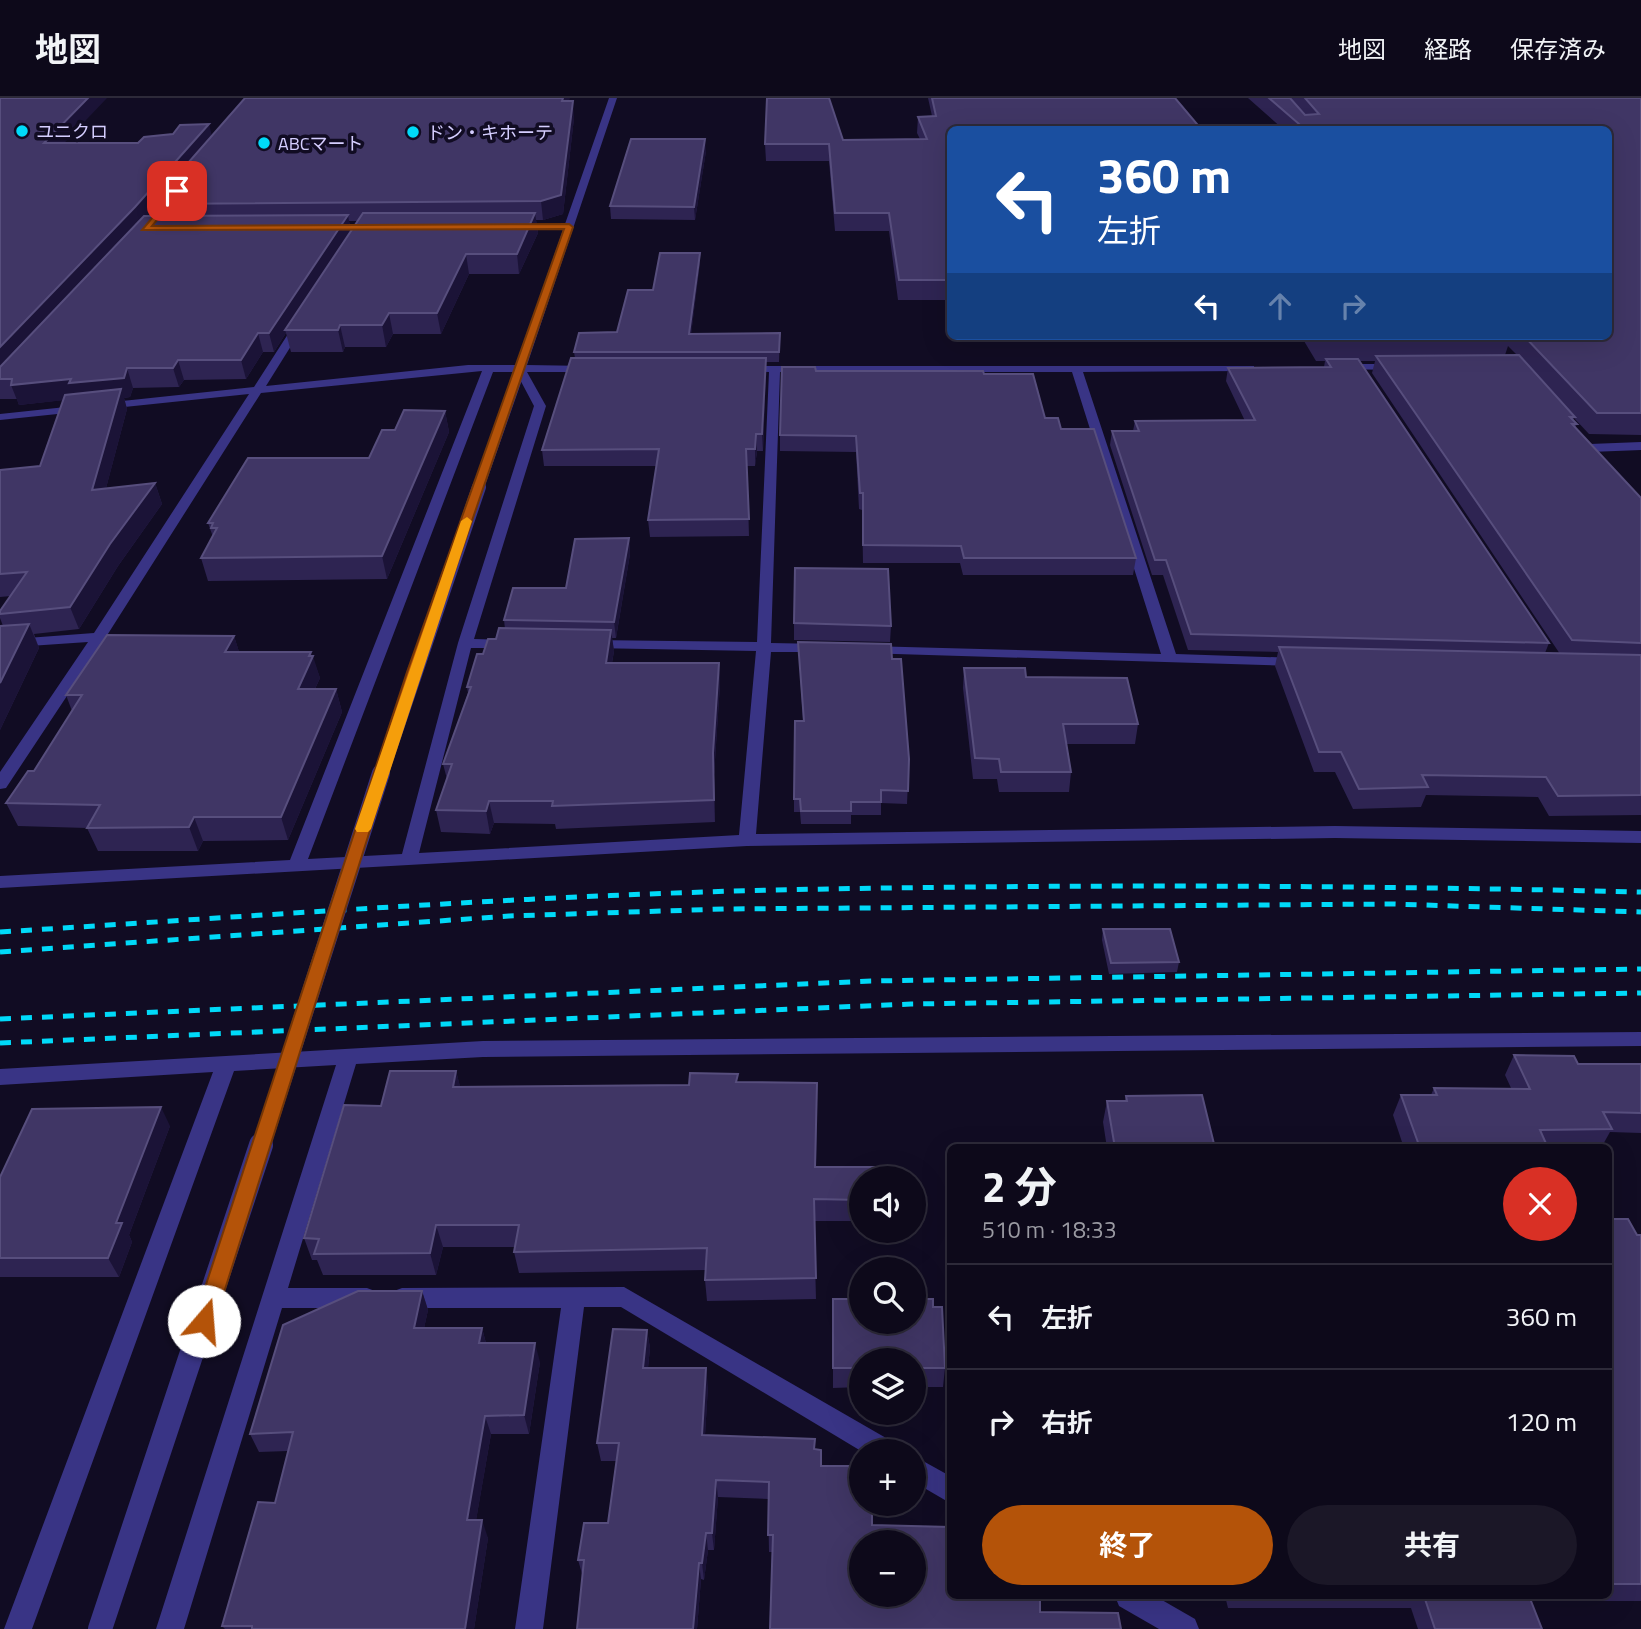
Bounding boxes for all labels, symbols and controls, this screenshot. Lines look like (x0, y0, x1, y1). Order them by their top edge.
text: 地図 (35, 24, 101, 74)
text: 地図 (1338, 31, 1386, 67)
text: 経路 (1424, 31, 1472, 67)
text: 保存済み (1510, 31, 1606, 67)
place label: ユニクロ (36, 118, 108, 145)
place label: ドン・キホーテ (427, 119, 553, 146)
marker: ユニクロ (14, 123, 30, 139)
marker: ドン・キホーテ (405, 124, 421, 140)
place label: ABCマート (278, 130, 364, 157)
marker: ABCマート (256, 135, 272, 151)
text: 360 m (1097, 137, 1231, 212)
icon: left (982, 154, 1073, 245)
pin (147, 161, 207, 221)
icon: arrive (158, 172, 196, 210)
text: 左折 (1097, 206, 1161, 254)
icon: left (1188, 287, 1226, 325)
icon: ahead (1261, 287, 1299, 325)
icon: right (1334, 287, 1372, 325)
text: 2 分 (982, 1154, 1057, 1218)
map controls (849, 1166, 926, 1607)
button: sound (849, 1166, 926, 1243)
button: close (1503, 1167, 1577, 1241)
text: 510 m · 18:33 (982, 1212, 1117, 1247)
button: search (849, 1257, 926, 1334)
position arrow (167, 1284, 241, 1358)
text: 360 m (1506, 1297, 1577, 1336)
icon: left (982, 1298, 1020, 1336)
text: 左折 (1041, 1298, 1093, 1337)
button: layers (849, 1348, 926, 1425)
text: 120 m (1506, 1402, 1577, 1441)
icon: right (982, 1403, 1020, 1441)
text: 右折 (1041, 1403, 1093, 1442)
button: + (849, 1439, 926, 1516)
button: 終了 (982, 1505, 1273, 1585)
button: 共有 (1287, 1505, 1577, 1585)
button: − (849, 1530, 926, 1607)

